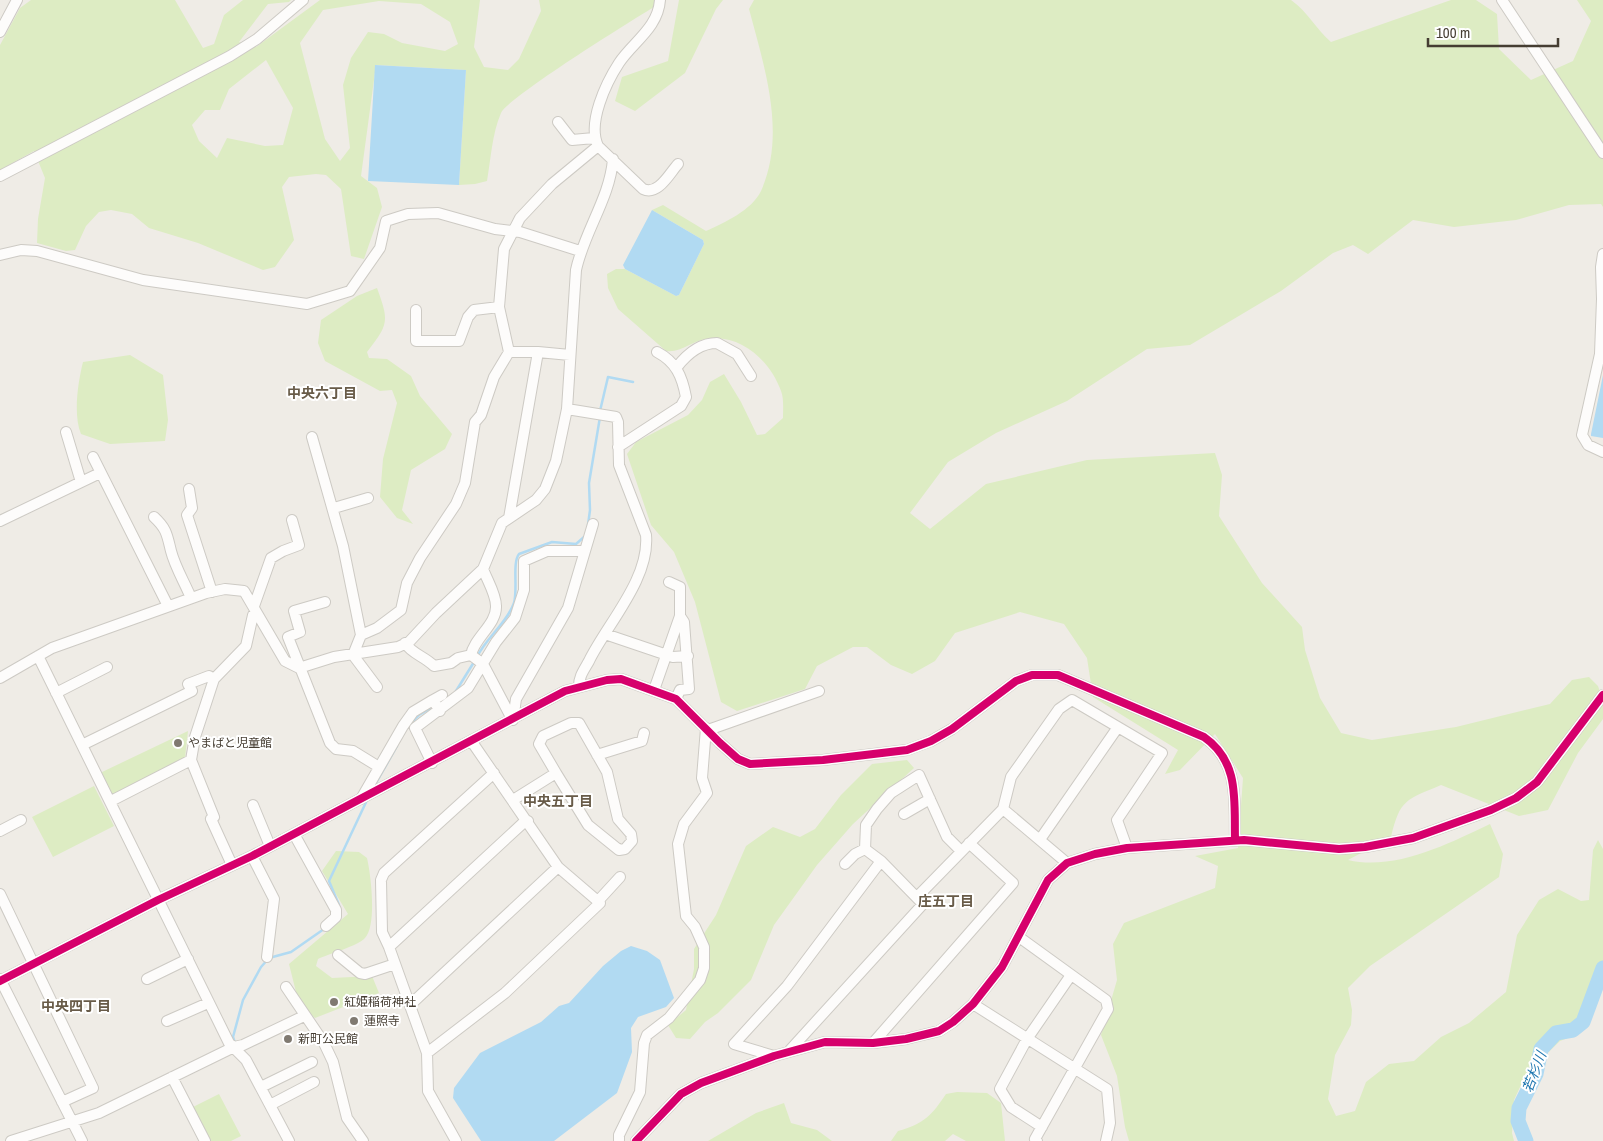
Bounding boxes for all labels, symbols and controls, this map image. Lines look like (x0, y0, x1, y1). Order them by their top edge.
scale bar (1428, 15, 1558, 47)
text: 100 m (1436, 22, 1470, 43)
district label: 中央六丁目 (287, 384, 357, 402)
place label: やまばと児童館 (188, 735, 272, 751)
marker: やまばと児童館 (172, 737, 184, 749)
district label: 中央五丁目 (523, 792, 593, 810)
district label: 庄五丁目 (918, 892, 974, 910)
place label: 紅姫稲荷神社 (344, 994, 416, 1010)
marker: 紅姫稲荷神社 (328, 996, 340, 1008)
district label: 中央四丁目 (41, 997, 111, 1015)
place label: 蓮照寺 (364, 1013, 400, 1029)
marker: 蓮照寺 (348, 1015, 360, 1027)
place label: 新町公民館 (298, 1031, 358, 1047)
marker: 新町公民館 (282, 1033, 294, 1045)
water label: 若杉川 (1518, 1047, 1551, 1095)

